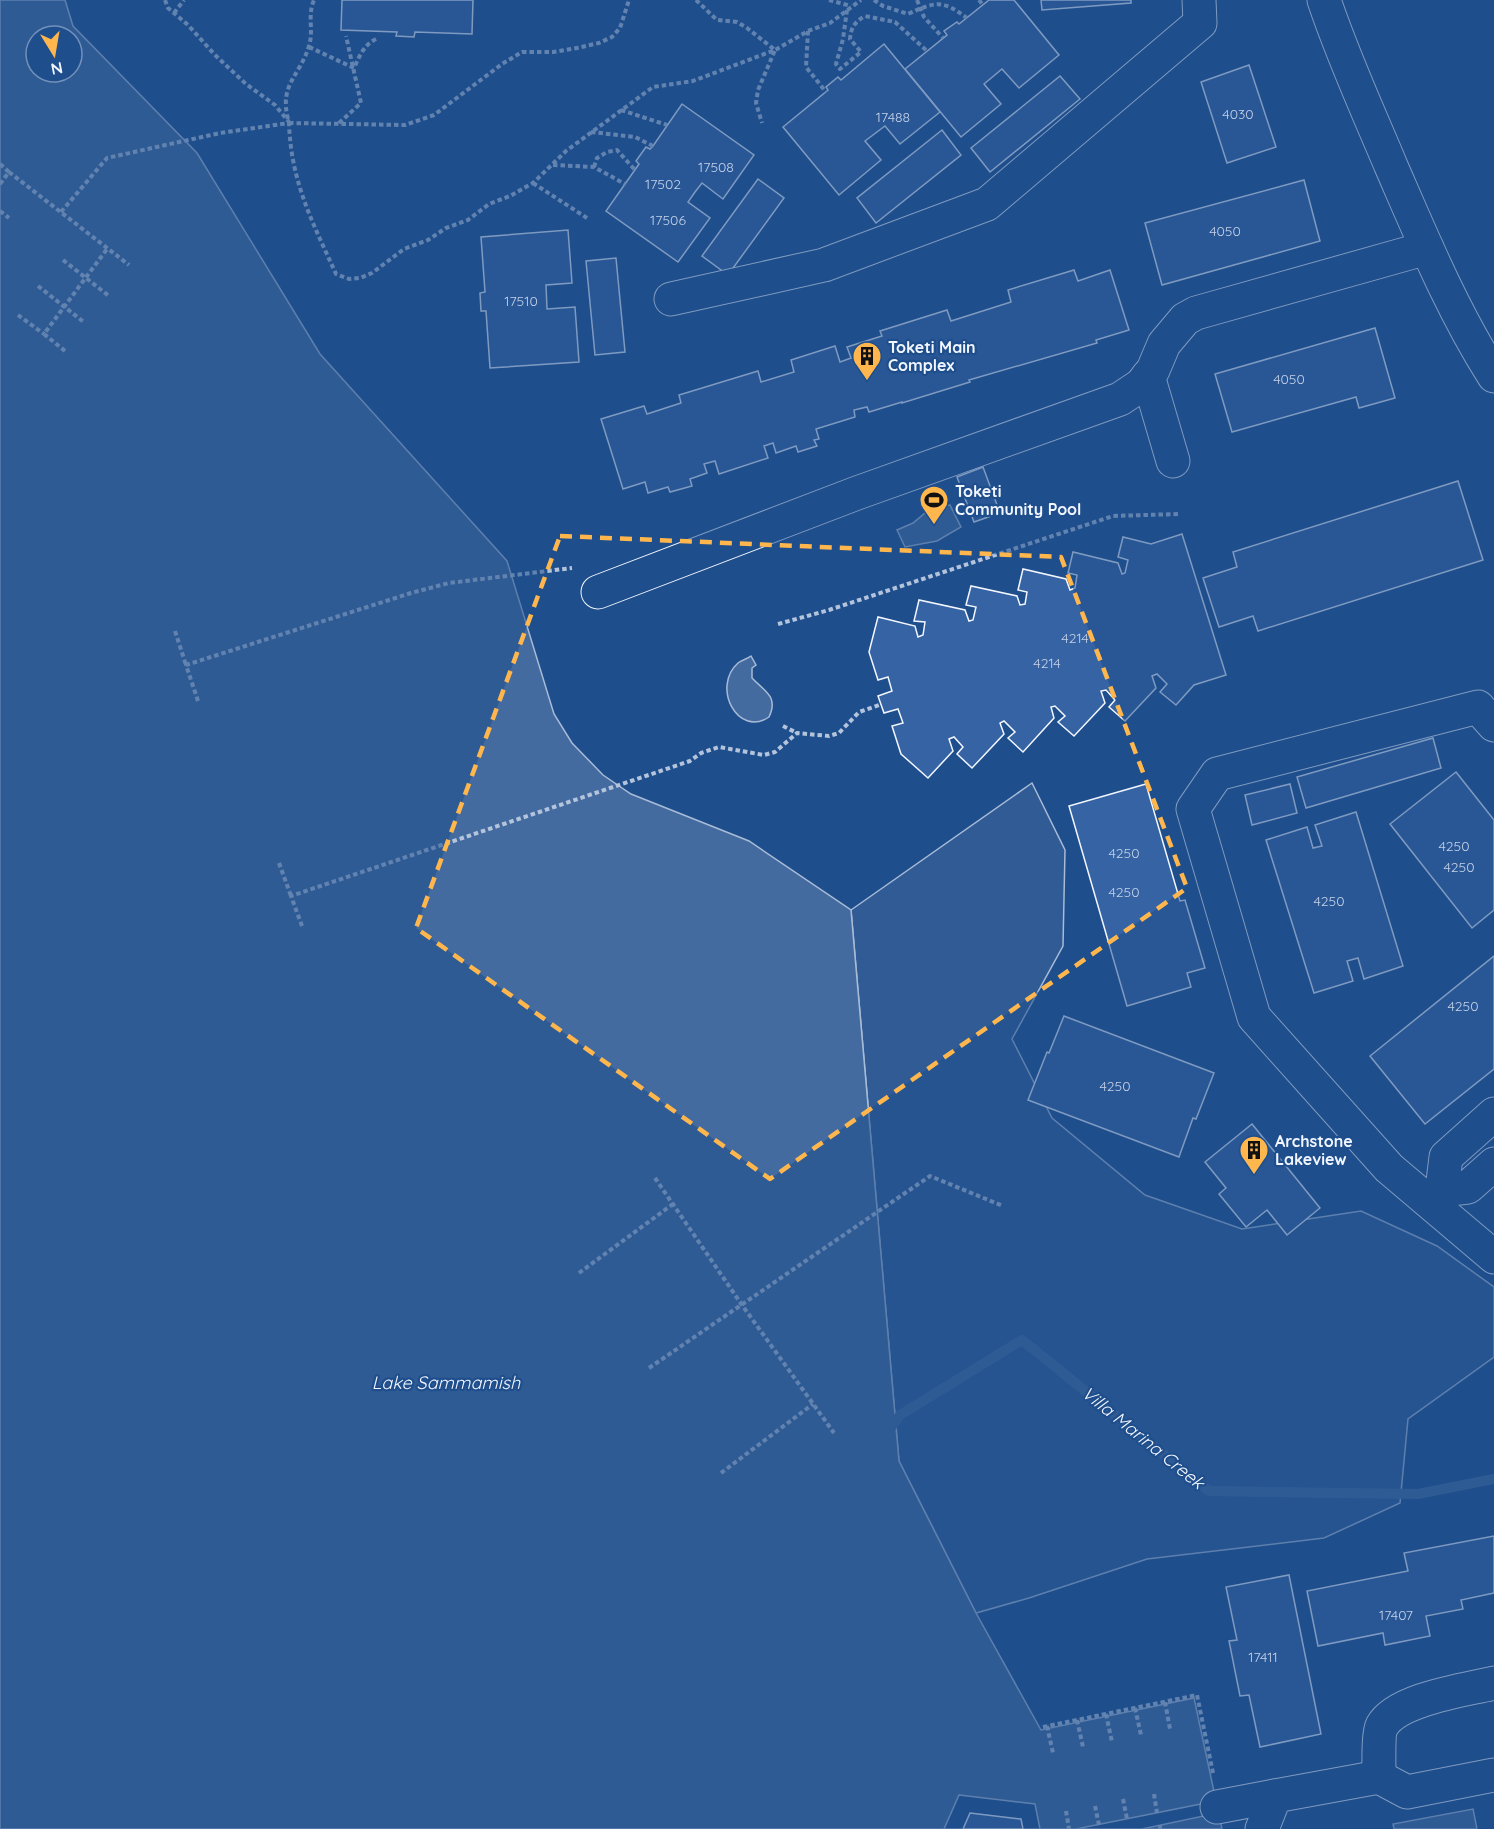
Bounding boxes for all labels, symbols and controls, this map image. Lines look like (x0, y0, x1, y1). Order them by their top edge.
north arrow (24, 24, 84, 84)
text: N (49, 58, 65, 80)
house number: 4030 (1222, 105, 1254, 123)
house number: 17488 (876, 108, 910, 126)
house number: 17508 (698, 158, 734, 176)
house number: 17502 (645, 175, 681, 193)
house number: 17506 (650, 211, 686, 229)
house number: 4050 (1209, 222, 1241, 240)
house number: 17510 (504, 292, 538, 310)
place label: Toketi Main Complex (888, 337, 976, 375)
building icon: Toketi Main Complex (851, 340, 883, 382)
house number: 4050 (1273, 370, 1305, 388)
place label: Toketi Community Pool (955, 481, 1081, 519)
sports icon: Toketi Community Pool (918, 484, 950, 526)
house number: 4214 (1061, 629, 1089, 647)
house number: 4214 (1033, 654, 1061, 672)
house number: 4250 (1438, 837, 1470, 855)
house number: 4250 (1108, 844, 1140, 862)
house number: 4250 (1443, 858, 1475, 876)
house number: 4250 (1108, 883, 1140, 901)
house number: 4250 (1313, 892, 1345, 910)
house number: 4250 (1447, 997, 1479, 1015)
house number: 4250 (1099, 1077, 1131, 1095)
place label: Archstone Lakeview (1275, 1131, 1353, 1169)
building icon: Archstone Lakeview (1238, 1134, 1270, 1176)
water label: Lake Sammamish (372, 1371, 521, 1394)
water label: Villa Marina Creek (1077, 1381, 1210, 1495)
house number: 17407 (1379, 1606, 1413, 1624)
house number: 17411 (1248, 1648, 1278, 1666)

